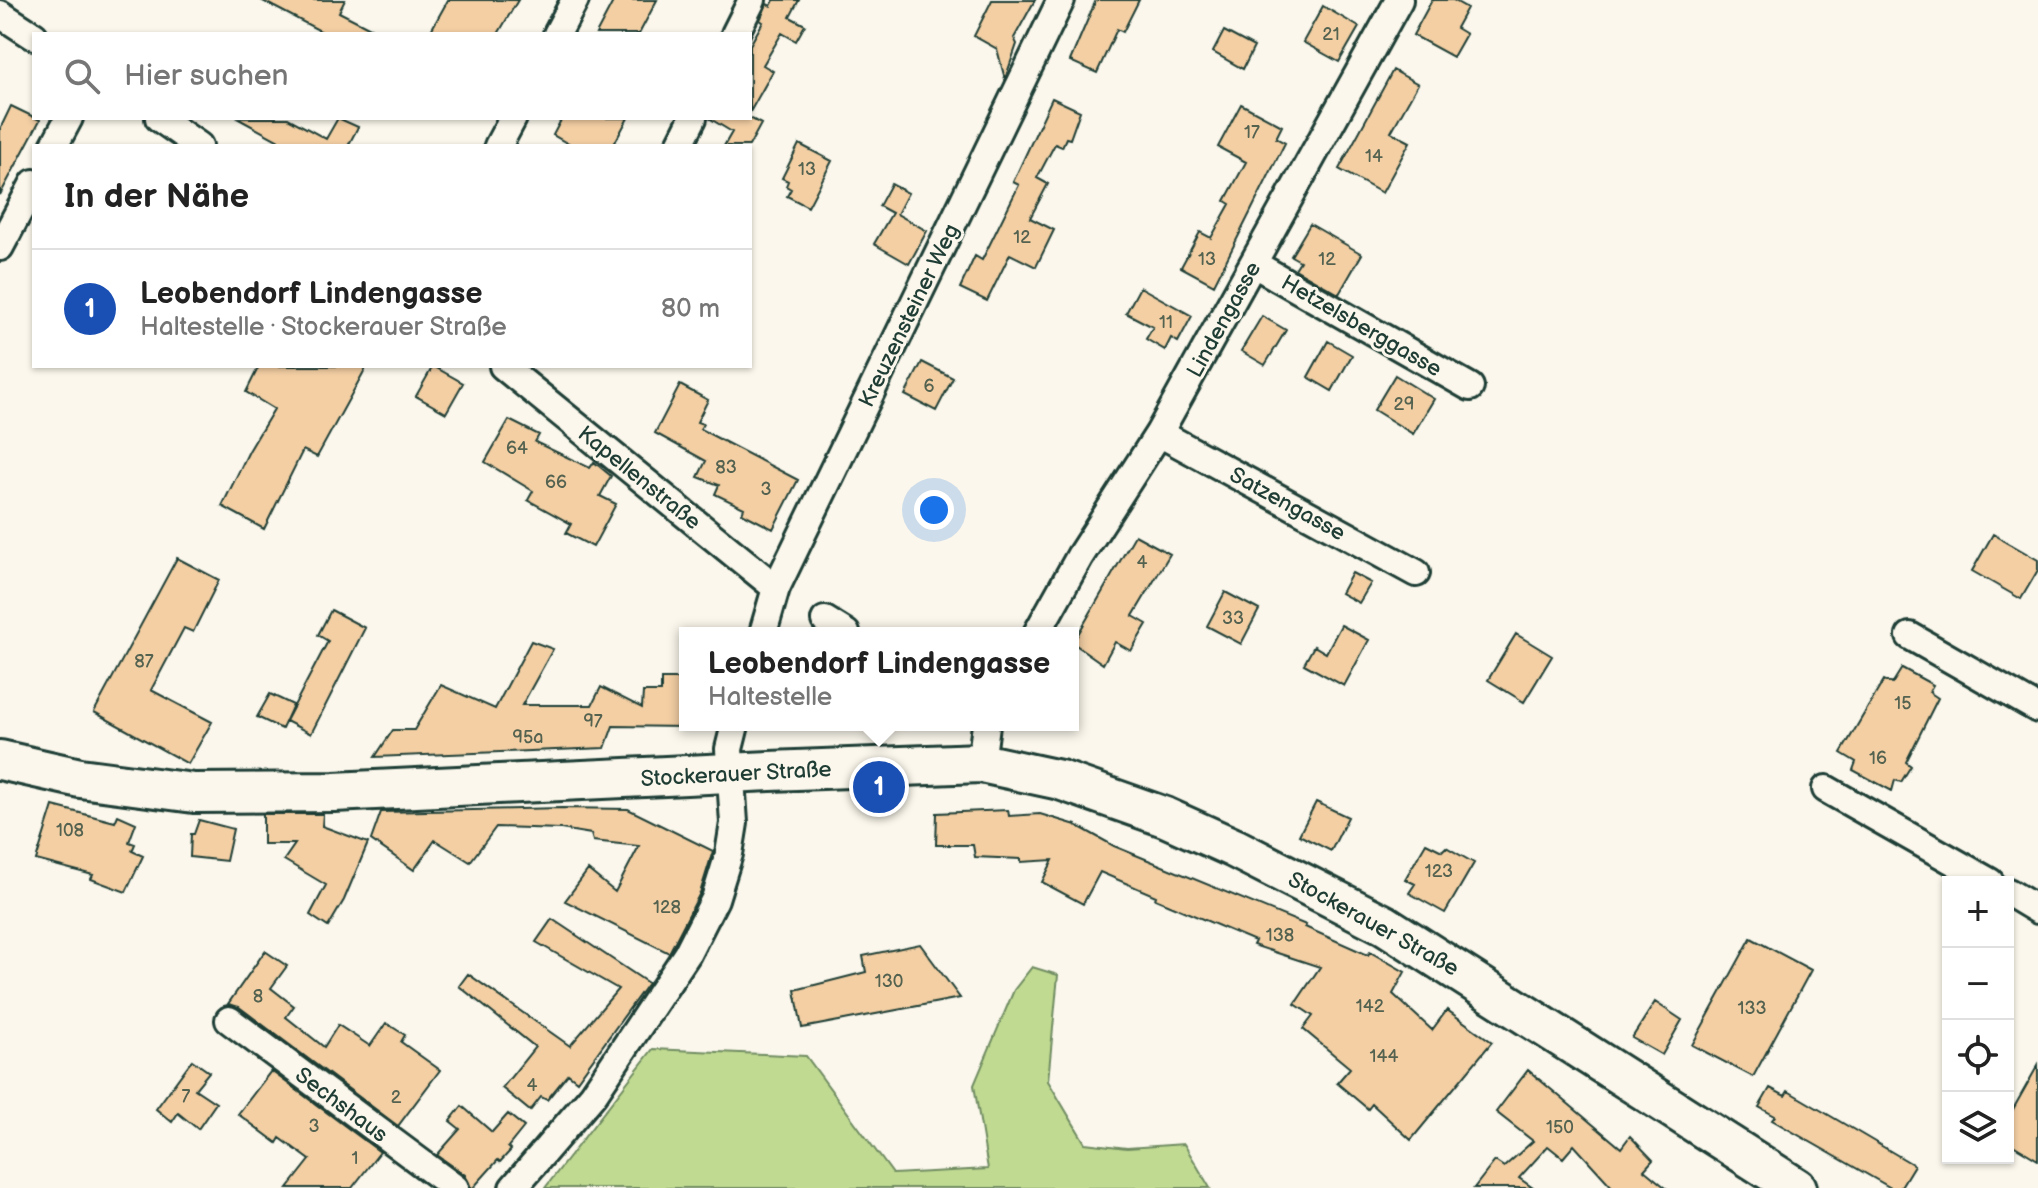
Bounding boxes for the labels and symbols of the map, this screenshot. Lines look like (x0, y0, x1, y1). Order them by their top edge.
house number: 21 (1322, 24, 1340, 45)
house number: 17 (1244, 122, 1260, 143)
house number: 14 (1365, 146, 1383, 167)
house number: 13 (798, 159, 816, 180)
street label: Kreuzensteiner Weg (853, 219, 966, 412)
house number: 12 (1013, 227, 1031, 248)
house number: 13 (1198, 249, 1216, 270)
house number: 12 (1318, 249, 1336, 270)
street label: Lindengasse (1181, 257, 1267, 382)
street label: Hetzelsberggasse (1276, 269, 1446, 383)
house number: 11 (1159, 312, 1173, 333)
house number: 6 (924, 376, 935, 397)
house number: 29 (1393, 394, 1415, 415)
street label: Kapellenstraße (572, 420, 706, 536)
house number: 64 (506, 438, 528, 459)
house number: 83 (715, 457, 737, 478)
street label: Satzengasse (1225, 461, 1350, 547)
house number: 66 (545, 472, 567, 493)
house number: 3 (760, 479, 772, 500)
your location (914, 490, 954, 530)
house number: 4 (1137, 552, 1148, 573)
house number: 33 (1222, 608, 1244, 629)
house number: 87 (134, 651, 154, 672)
house number: 15 (1894, 693, 1912, 714)
house number: 97 (583, 711, 603, 732)
house number: 95a (513, 727, 543, 748)
house number: 16 (1869, 748, 1887, 769)
street label: Stockerauer Straße (640, 756, 832, 793)
pin: 1 (853, 757, 905, 817)
house number: 108 (56, 820, 84, 841)
house number: 123 (1425, 861, 1453, 882)
street label: Stockerauer Straße (1283, 866, 1463, 982)
house number: 128 (653, 897, 681, 918)
house number: 138 (1266, 925, 1294, 946)
house number: 130 (875, 971, 903, 992)
house number: 8 (253, 986, 263, 1007)
house number: 142 (1356, 996, 1385, 1017)
house number: 133 (1737, 998, 1767, 1019)
house number: 144 (1370, 1046, 1398, 1067)
street label: Sechshaus (289, 1062, 393, 1149)
house number: 4 (527, 1075, 538, 1096)
house number: 7 (182, 1086, 191, 1107)
house number: 2 (391, 1087, 402, 1108)
house number: 3 (308, 1116, 320, 1137)
house number: 150 (1546, 1117, 1574, 1138)
house number: 1 (352, 1148, 358, 1169)

